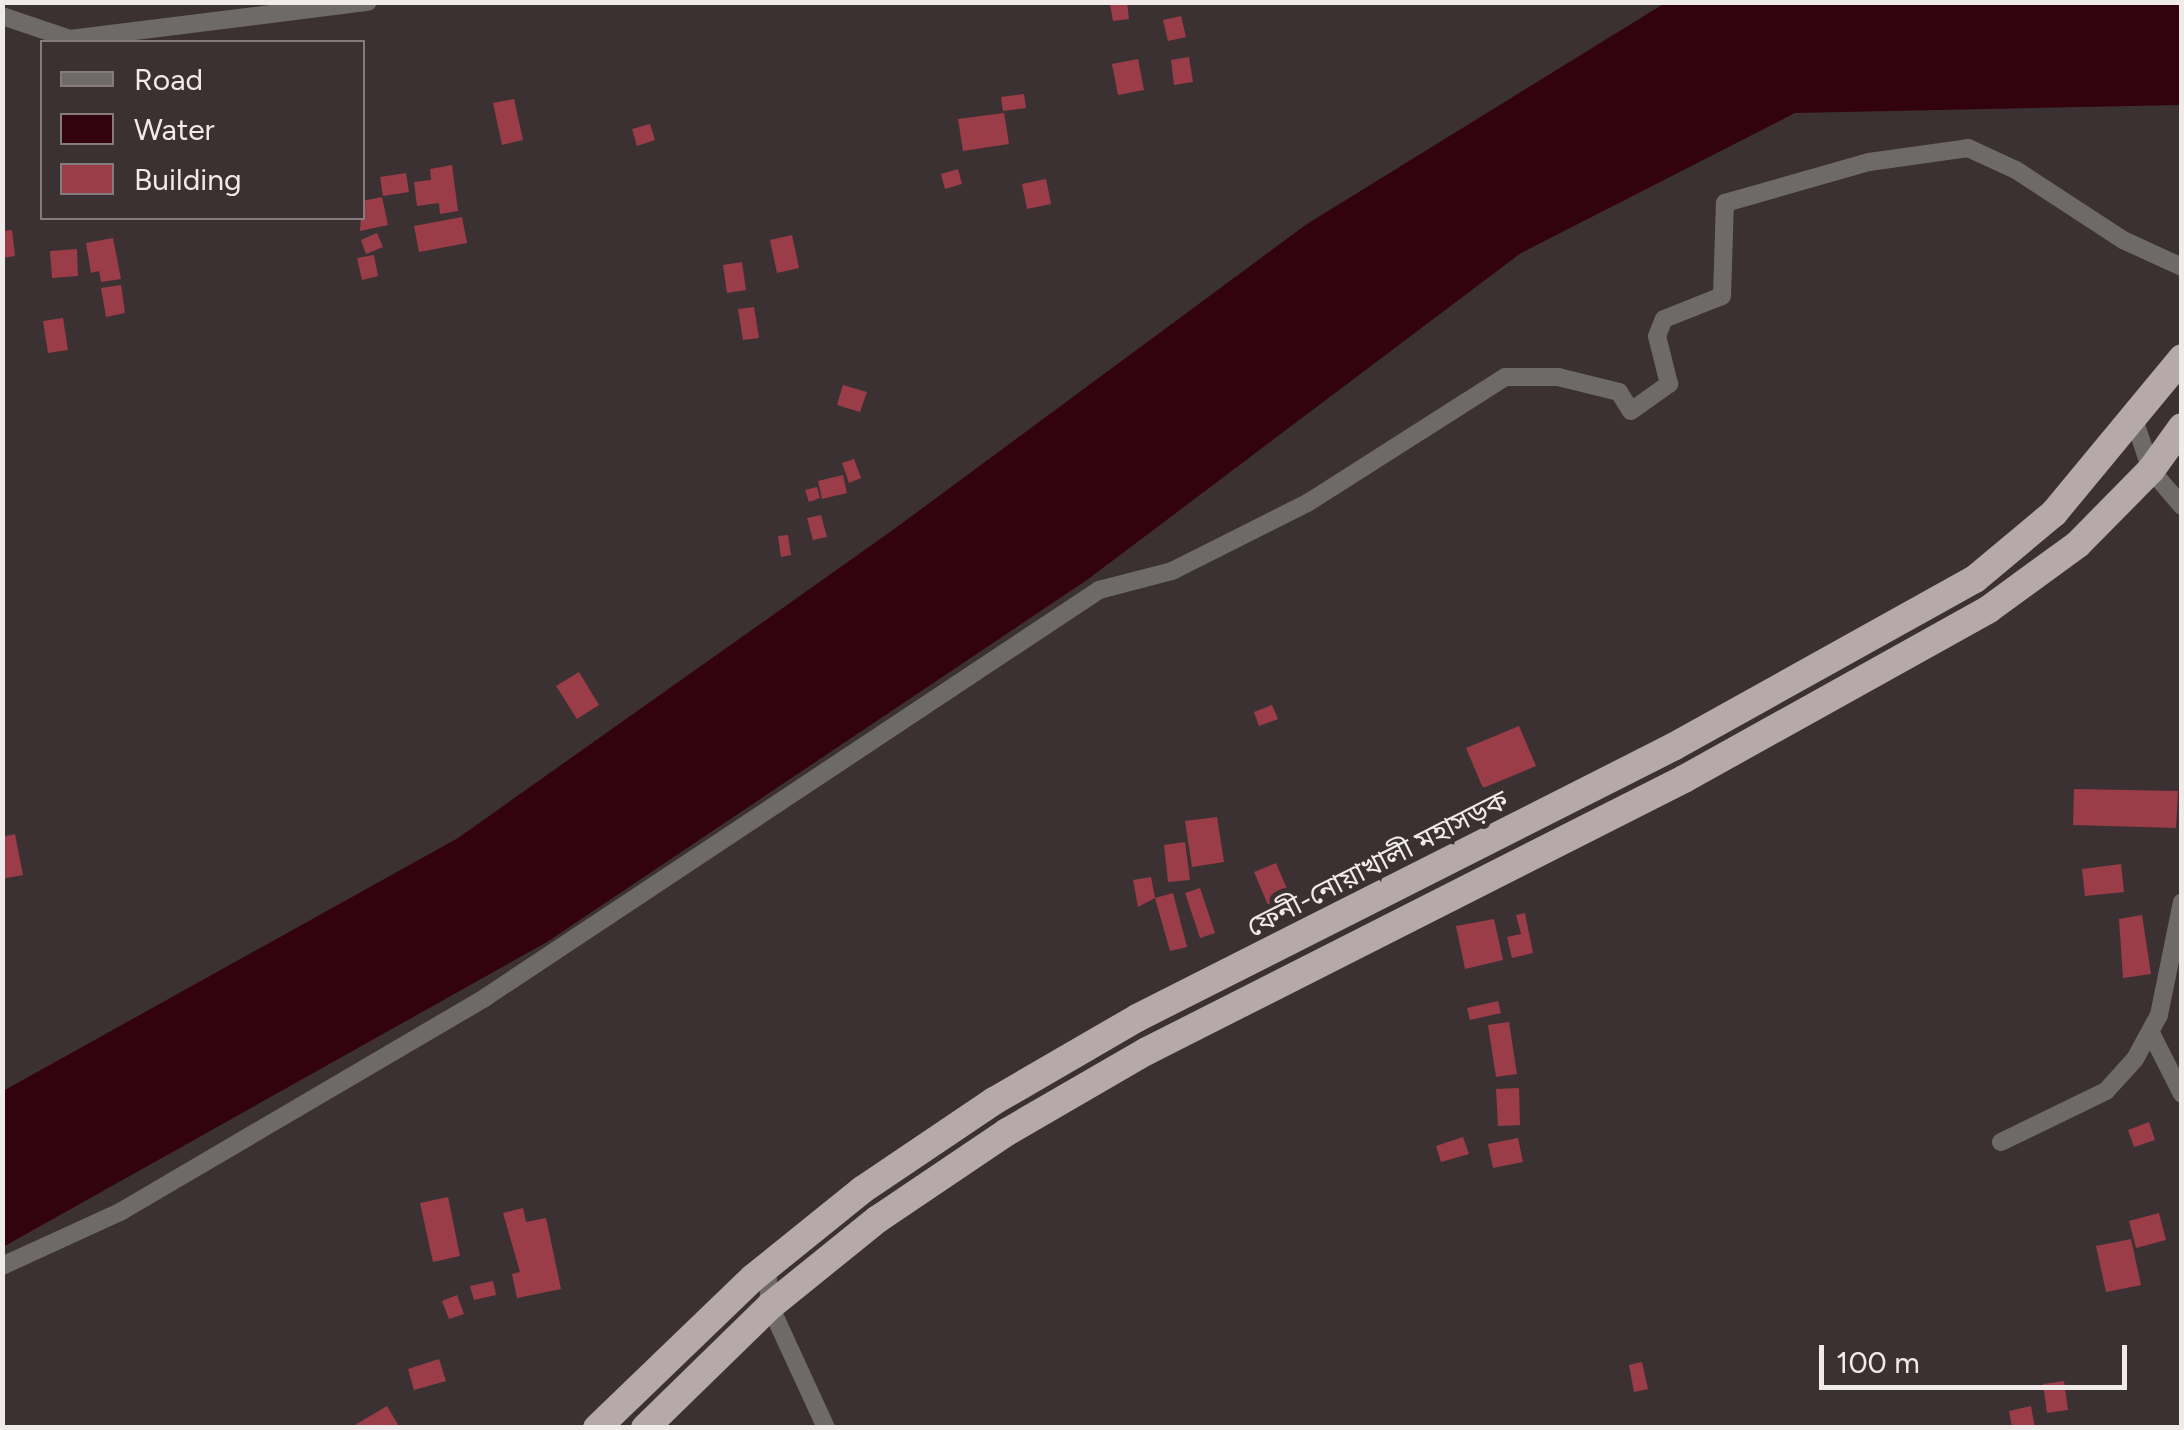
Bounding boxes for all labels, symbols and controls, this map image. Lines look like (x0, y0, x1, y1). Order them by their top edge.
legend (40, 40, 365, 220)
text: Road (134, 61, 203, 98)
text: Water (134, 111, 215, 148)
text: Building (134, 161, 242, 198)
street label: ফেনী-নোয়াখালী মহাসড়ক (1241, 782, 1513, 944)
scale bar (1824, 1325, 2132, 1387)
text: 100 m (1836, 1344, 1920, 1381)

